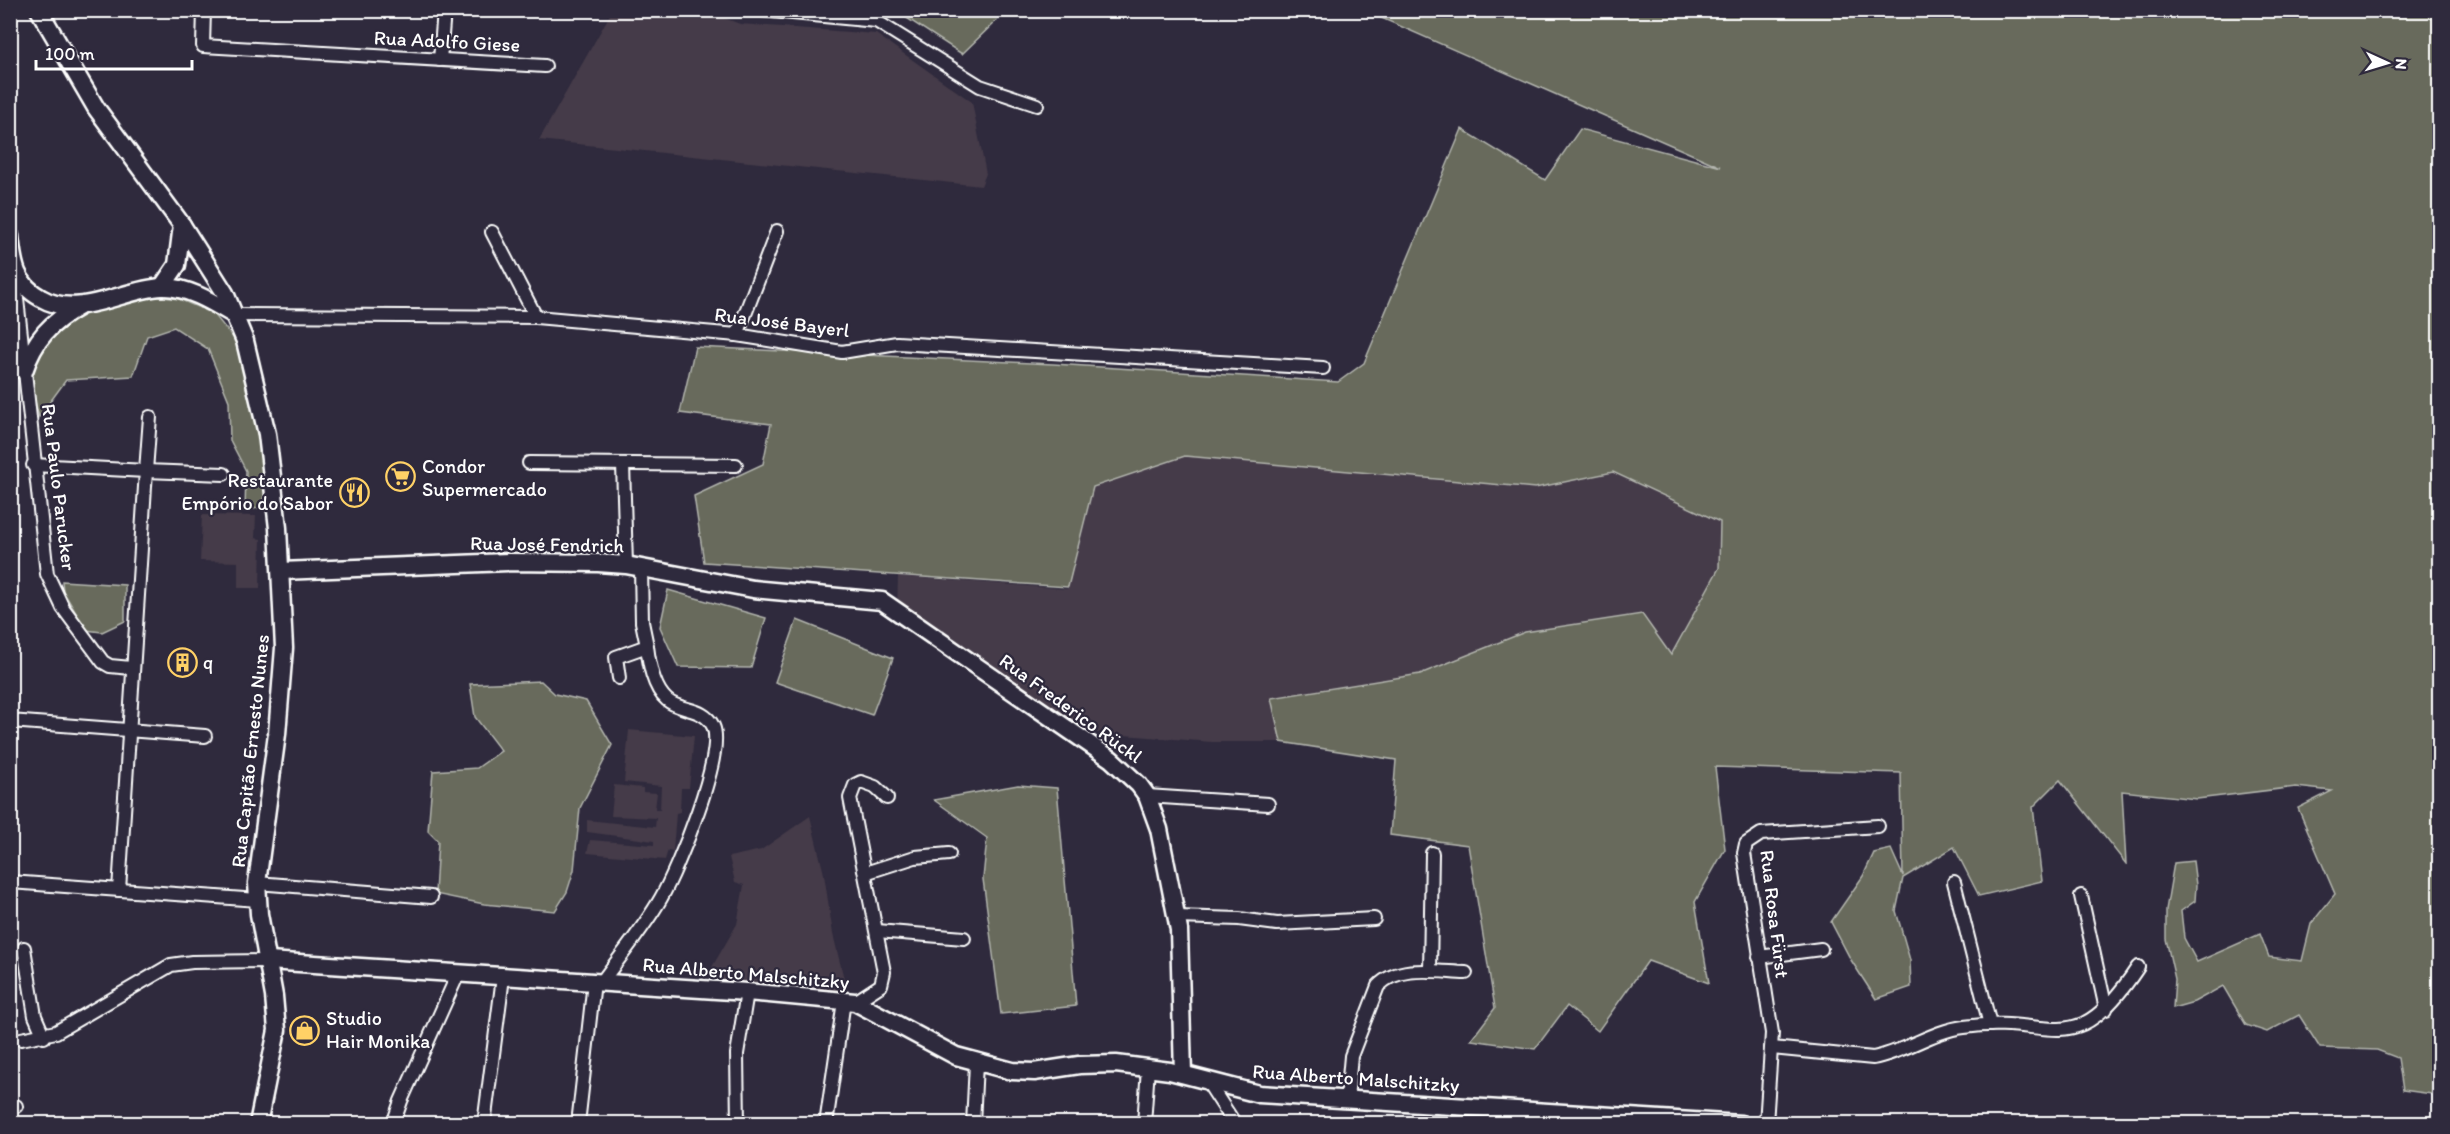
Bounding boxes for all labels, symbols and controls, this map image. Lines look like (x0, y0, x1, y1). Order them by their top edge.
street label: Rua Adolfo Giese (373, 25, 521, 57)
scale bar (36, 33, 192, 71)
north arrow (2357, 33, 2417, 93)
text: 100 m (45, 43, 95, 65)
text: N (2392, 58, 2411, 70)
street label: Rua José Bayerl (713, 302, 851, 342)
street label: Rua Paulo Parucker (37, 402, 81, 572)
place label: Condor Supermercado (422, 454, 547, 501)
supermarket icon: Condor Supermercado (385, 461, 417, 493)
place label: Restaurante Empório do Sabor (181, 468, 333, 515)
restaurant icon: Restaurante Empório do Sabor (338, 476, 370, 508)
street label: Rua José Fendrich (470, 531, 624, 557)
street label: Rua Capitão Ernesto Nunes (226, 633, 274, 869)
building icon: q (166, 646, 198, 678)
street label: Rua Frederico Rückl (995, 648, 1147, 768)
place label: q (203, 650, 213, 674)
street label: Rua Rosa Fürst (1755, 848, 1795, 980)
street label: Rua Alberto Malschitzky (642, 952, 851, 994)
place label: Studio Hair Monika (326, 1006, 430, 1053)
shop icon: Studio Hair Monika (289, 1014, 321, 1046)
street label: Rua Alberto Malschitzky (1252, 1059, 1461, 1097)

